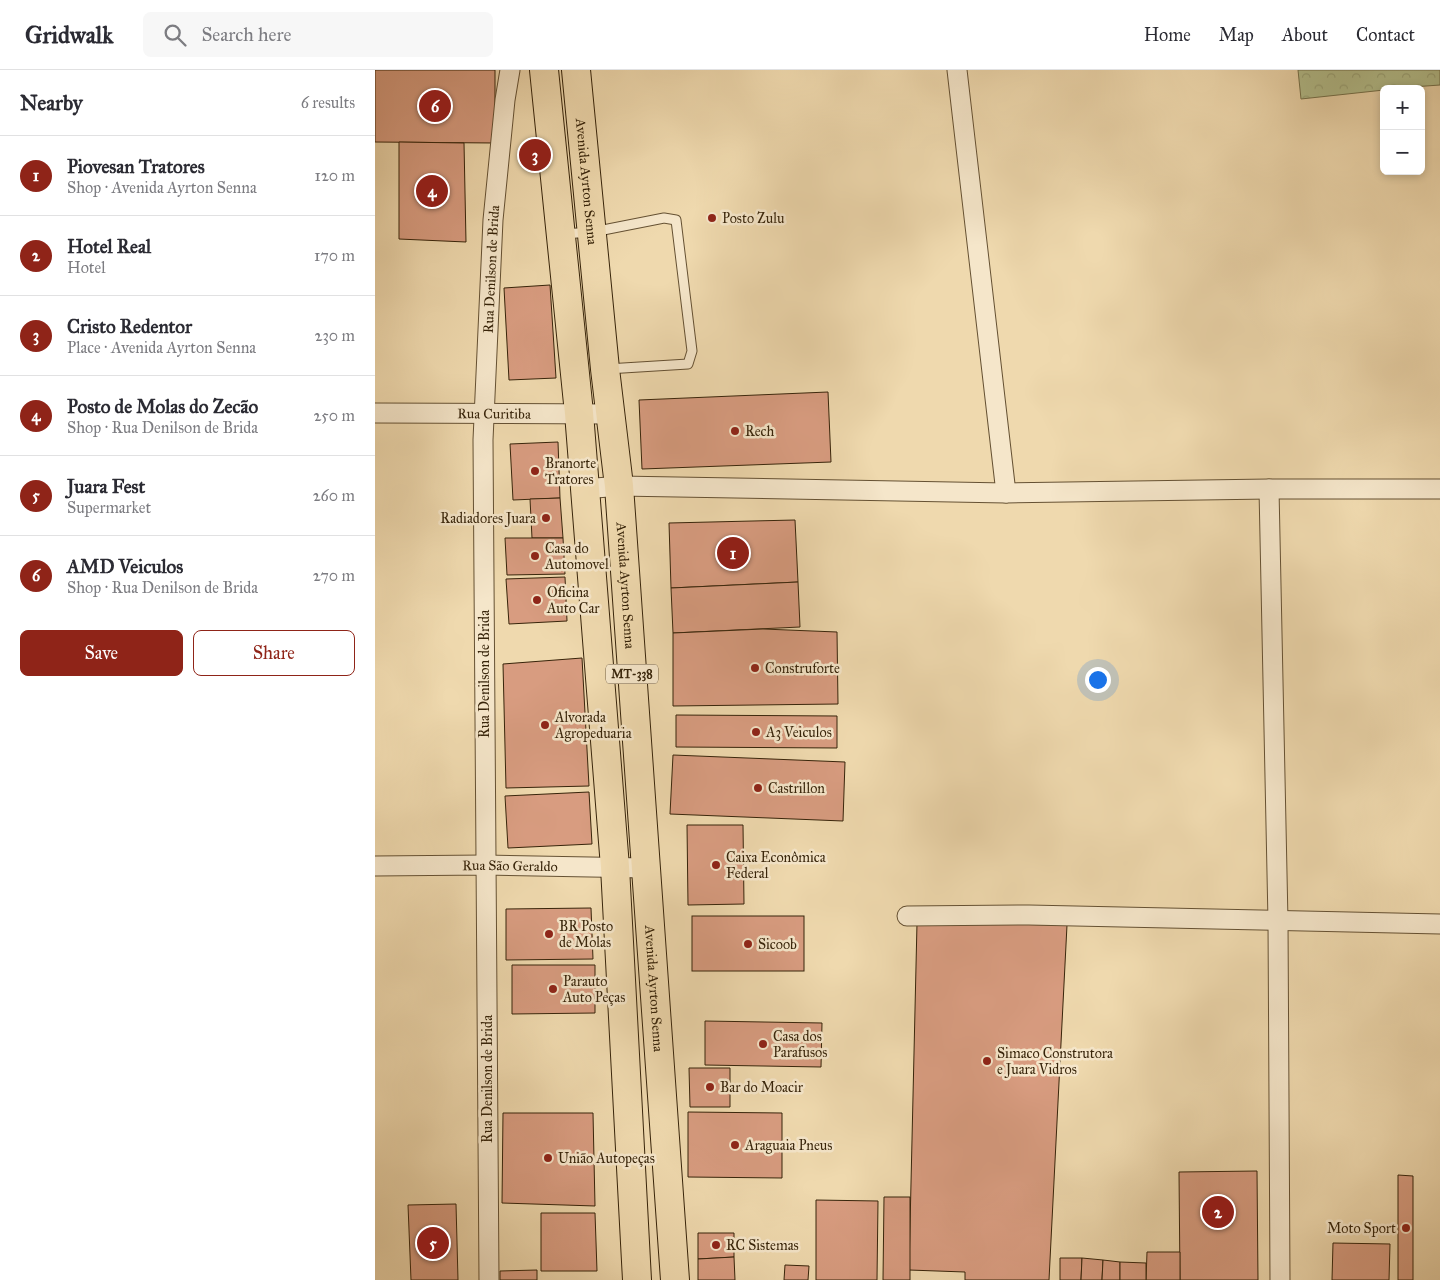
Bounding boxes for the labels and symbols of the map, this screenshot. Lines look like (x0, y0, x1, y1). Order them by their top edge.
pin: 6 (419, 87, 451, 125)
street label: Avenida Ayrton Senna (572, 116, 601, 246)
pin: 3 (519, 136, 551, 174)
pin: 4 (416, 172, 448, 210)
street label: Rua Denilson de Brida (480, 204, 503, 334)
place label: Posto Zulu (722, 210, 785, 227)
marker: Posto Zulu (706, 212, 718, 224)
street label: Rua Curitiba (457, 405, 531, 423)
place label: Rech (745, 423, 775, 440)
marker: Rech (729, 425, 741, 437)
place label: Branorte Tratores (545, 455, 596, 488)
marker: Branorte Tratores (529, 465, 541, 477)
place label: Radiadores Juara (440, 510, 536, 528)
marker: Radiadores Juara (540, 512, 552, 524)
street label: Avenida Ayrton Senna (613, 521, 638, 650)
pin: 1 (717, 534, 749, 572)
place label: Casa do Automovel (544, 540, 609, 573)
marker: Casa do Automovel (529, 550, 541, 562)
place label: Oficina Auto Car (546, 584, 600, 617)
marker: Oficina Auto Car (531, 594, 543, 606)
street label: Rua Denilson de Brida (476, 610, 493, 738)
place label: Construforte (765, 660, 840, 677)
marker: Construforte (749, 662, 761, 674)
road number: MT-338 (606, 664, 658, 684)
your location (1085, 667, 1111, 693)
place label: Alvorada Agropeduaria (554, 709, 632, 742)
marker: Alvorada Agropeduaria (539, 719, 551, 731)
place label: A3 Veiculos (765, 724, 832, 741)
marker: A3 Veiculos (750, 726, 762, 738)
place label: Castrillon (768, 780, 825, 797)
marker: Castrillon (752, 782, 764, 794)
place label: Caixa Econômica Federal (726, 849, 826, 882)
street label: Rua São Geraldo (462, 857, 558, 875)
marker: Caixa Econômica Federal (710, 859, 722, 871)
place label: BR Posto de Molas (559, 918, 613, 951)
street label: Avenida Ayrton Senna (641, 924, 667, 1053)
marker: BR Posto de Molas (543, 928, 555, 940)
place label: Sicoob (758, 936, 797, 953)
marker: Sicoob (742, 938, 754, 950)
place label: Parauto Auto Peças (562, 973, 625, 1006)
marker: Parauto Auto Peças (547, 983, 559, 995)
street label: Rua Denilson de Brida (479, 1015, 496, 1143)
place label: Casa dos Parafusos (773, 1028, 827, 1061)
marker: Casa dos Parafusos (757, 1038, 769, 1050)
place label: Simaco Construtora e Juara Vidros (997, 1045, 1113, 1079)
marker: Simaco Construtora e Juara Vidros (981, 1055, 993, 1067)
place label: Bar do Moacir (720, 1079, 804, 1096)
marker: Bar do Moacir (704, 1081, 716, 1093)
place label: Araguaia Pneus (744, 1137, 832, 1154)
marker: Araguaia Pneus (729, 1139, 741, 1151)
place label: União Autopeças (558, 1150, 655, 1167)
marker: União Autopeças (542, 1152, 554, 1164)
pin: 2 (1202, 1193, 1234, 1231)
place label: Moto Sport (1327, 1220, 1396, 1237)
marker: Moto Sport (1400, 1222, 1412, 1234)
pin: 5 (417, 1224, 449, 1262)
place label: RC Sistemas (726, 1237, 799, 1254)
marker: RC Sistemas (710, 1239, 722, 1251)

